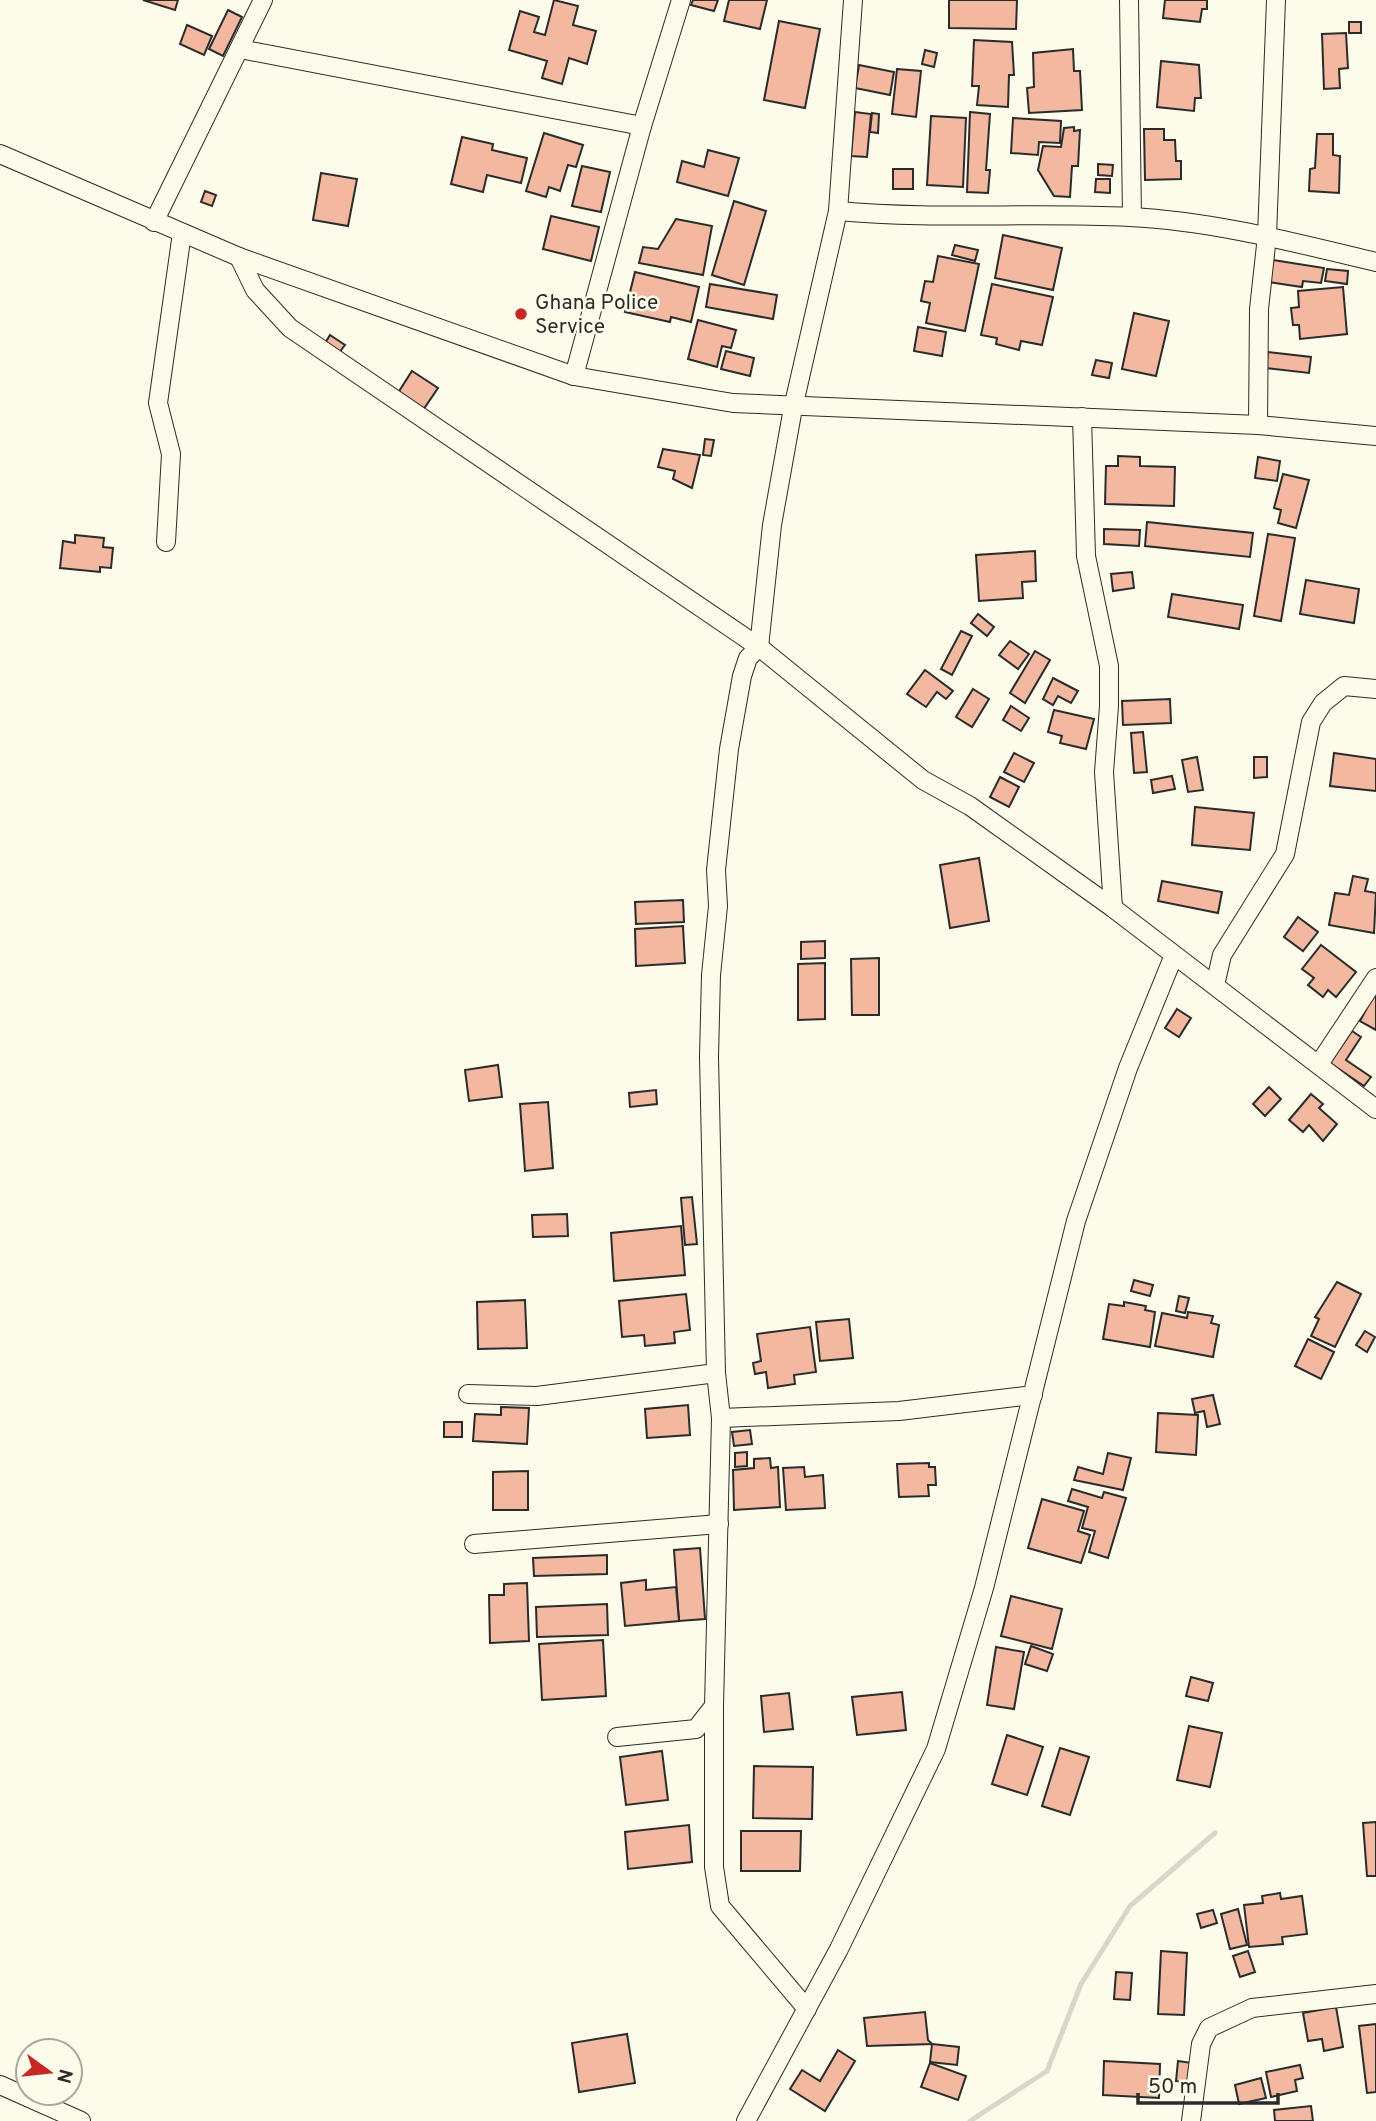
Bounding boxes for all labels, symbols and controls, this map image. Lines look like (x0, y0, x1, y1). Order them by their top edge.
place label: Ghana Police Service (535, 290, 658, 341)
marker: Ghana Police Service (513, 306, 529, 322)
north arrow (14, 2037, 84, 2107)
scale bar (1138, 2062, 1278, 2106)
text: N (50, 2066, 77, 2086)
text: 50 m (1148, 2074, 1197, 2101)

